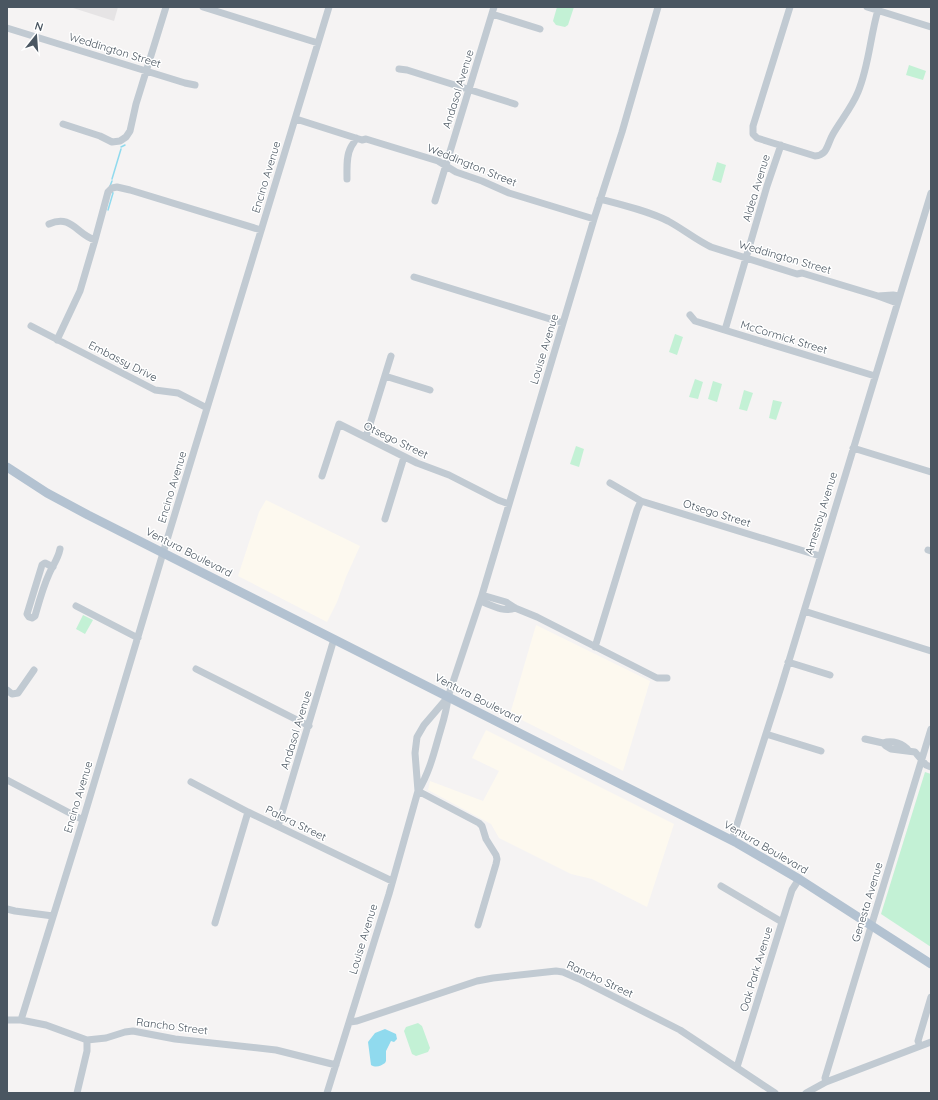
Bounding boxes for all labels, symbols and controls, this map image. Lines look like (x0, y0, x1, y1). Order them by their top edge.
north arrow (16, 16, 56, 56)
text: N (33, 19, 45, 34)
street label: Weddington Street (67, 29, 163, 71)
street label: Andasol Avenue (439, 48, 477, 130)
street label: Encino Avenue (248, 139, 284, 215)
street label: Weddington Street (425, 141, 519, 189)
street label: Aldea Avenue (739, 153, 773, 223)
street label: Weddington Street (737, 237, 833, 277)
street label: Louise Avenue (527, 312, 561, 386)
street label: McCormick Street (739, 317, 829, 357)
street label: Embassy Drive (86, 338, 160, 384)
street label: Otsego Street (361, 418, 431, 462)
street label: Encino Avenue (154, 449, 190, 525)
street label: Amestoy Avenue (802, 470, 840, 556)
street label: Otsego Street (681, 496, 753, 530)
street label: Ventura Boulevard (143, 524, 235, 580)
street label: Ventura Boulevard (432, 670, 524, 726)
street label: Andasol Avenue (277, 689, 315, 771)
street label: Encino Avenue (60, 759, 96, 835)
street label: Palora Street (263, 802, 329, 844)
street label: Ventura Boulevard (721, 817, 811, 877)
street label: Genesta Avenue (848, 860, 886, 944)
street label: Louise Avenue (346, 902, 380, 976)
street label: Oak Park Avenue (736, 925, 776, 1013)
street label: Rancho Street (564, 957, 636, 1001)
street label: Rancho Street (135, 1015, 209, 1037)

